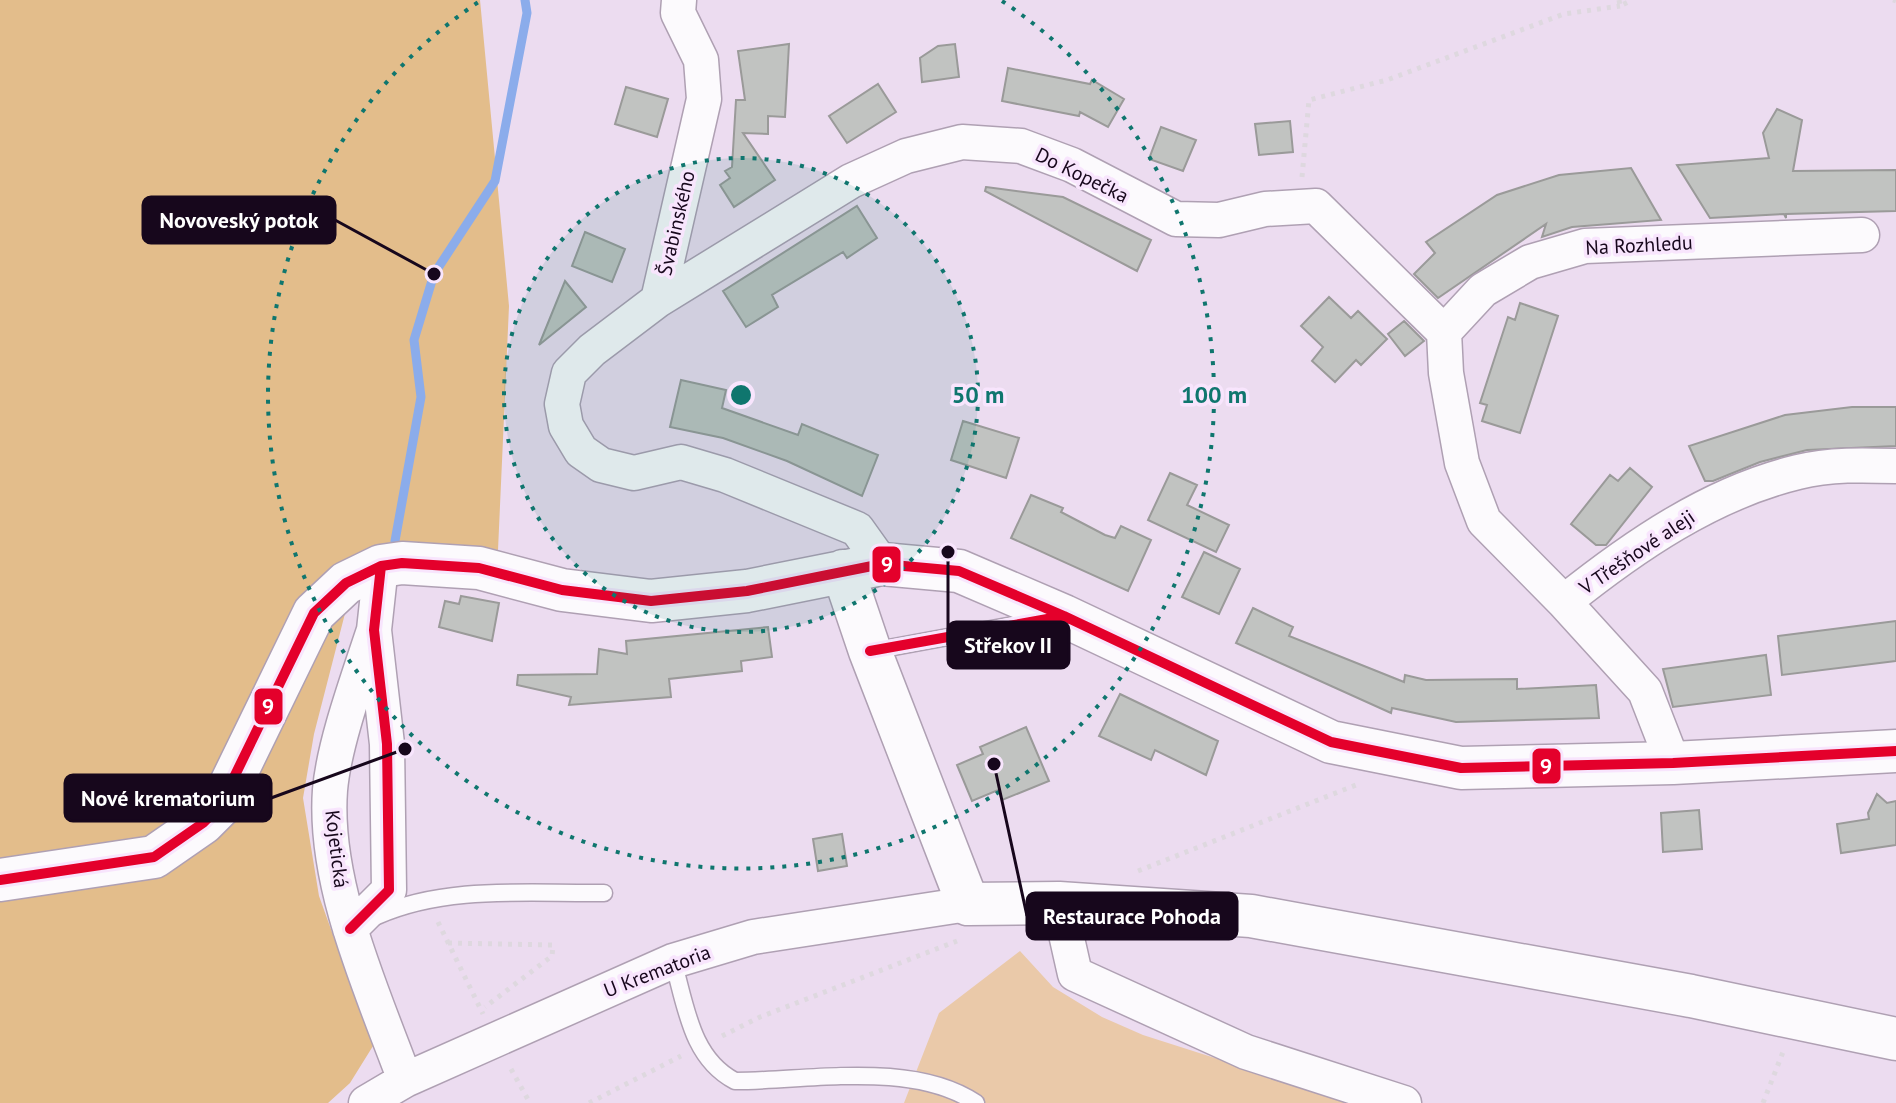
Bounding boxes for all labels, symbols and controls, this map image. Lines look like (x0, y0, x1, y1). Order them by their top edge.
street label: Do Kopečka (1031, 141, 1133, 209)
street label: Švabinského (651, 168, 701, 278)
callout: Novoveský potok (143, 197, 335, 243)
text: Novoveský potok (160, 206, 319, 234)
street label: Na Rozhledu (1585, 229, 1693, 261)
text: 50 m (952, 379, 1004, 410)
text: 100 m (1181, 379, 1247, 410)
centre of rings (727, 381, 755, 409)
street label: V Třešňové aleji (1573, 504, 1700, 601)
line badge: 9 (871, 545, 902, 584)
text: 9 (881, 550, 893, 578)
callout: Střekov II (948, 622, 1069, 668)
text: Střekov II (964, 631, 1052, 659)
line badge: 9 (253, 687, 284, 726)
text: 9 (262, 692, 274, 720)
line badge: 9 (1531, 747, 1562, 785)
text: 9 (1540, 752, 1552, 780)
callout: Nové krematorium (65, 775, 271, 821)
text: Nové krematorium (81, 784, 255, 812)
street label: Kojetická (319, 809, 355, 889)
callout: Restaurace Pohoda (1027, 893, 1237, 939)
text: Restaurace Pohoda (1043, 902, 1221, 930)
street label: U Krematoria (600, 939, 714, 1003)

